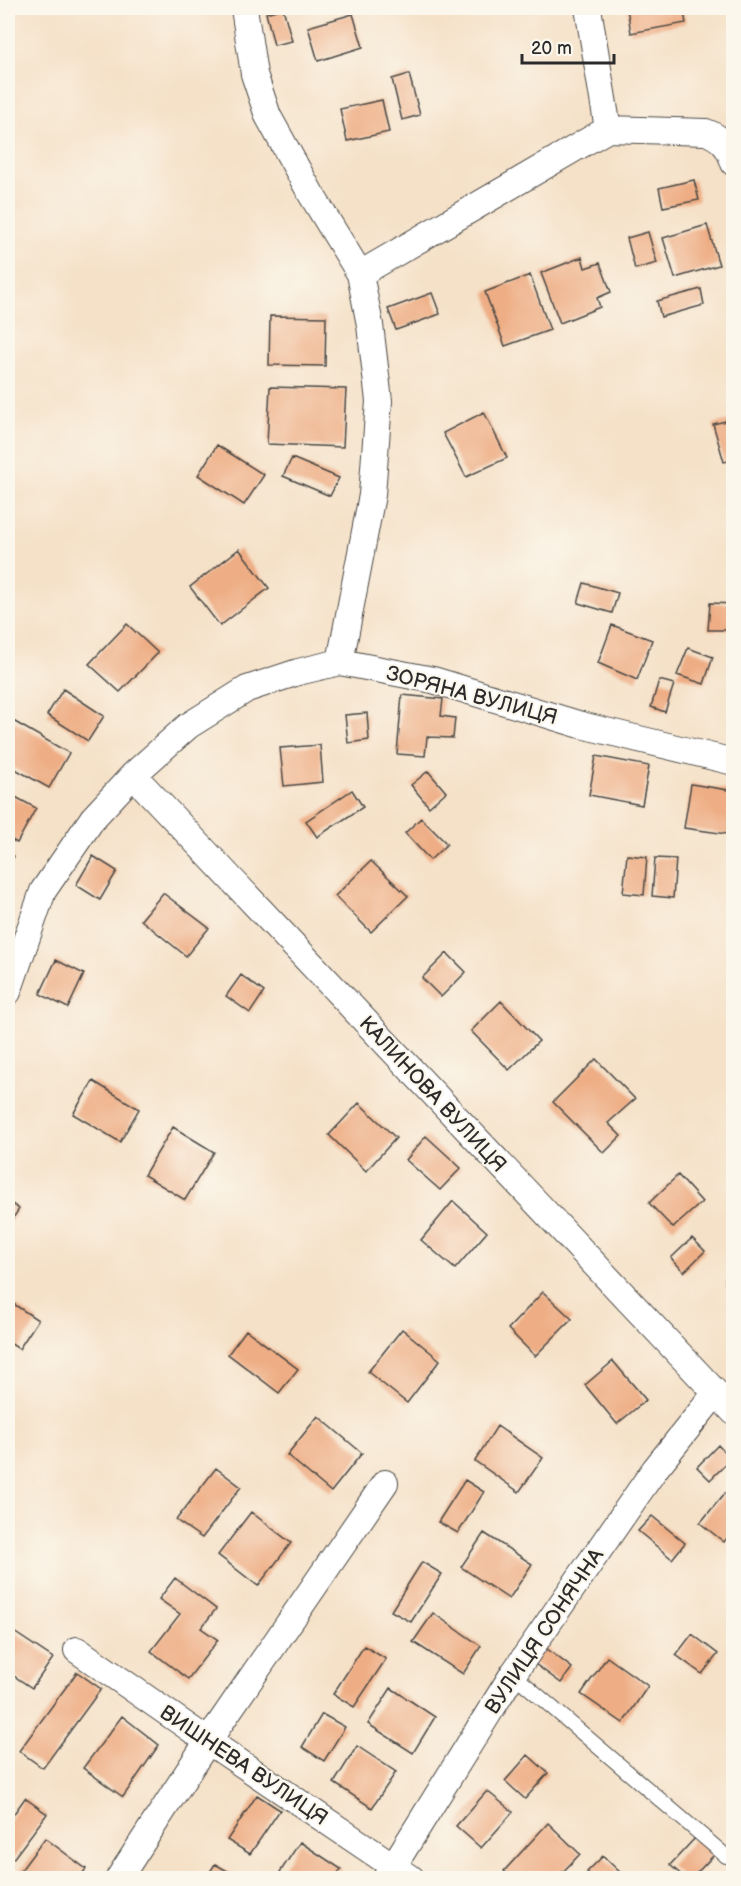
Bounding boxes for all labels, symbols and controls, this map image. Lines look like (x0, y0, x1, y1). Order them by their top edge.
scale bar (522, 27, 614, 65)
text: 20 m (531, 38, 572, 59)
street label: ЗОРЯНА ВУЛИЦЯ (384, 661, 560, 730)
street label: КАЛИНОВА ВУЛИЦЯ (354, 1011, 511, 1178)
street label: ВУЛИЦЯ СОНЯЧНА (480, 1544, 609, 1719)
street label: ВИШНЕВА ВУЛИЦЯ (155, 1700, 332, 1831)

